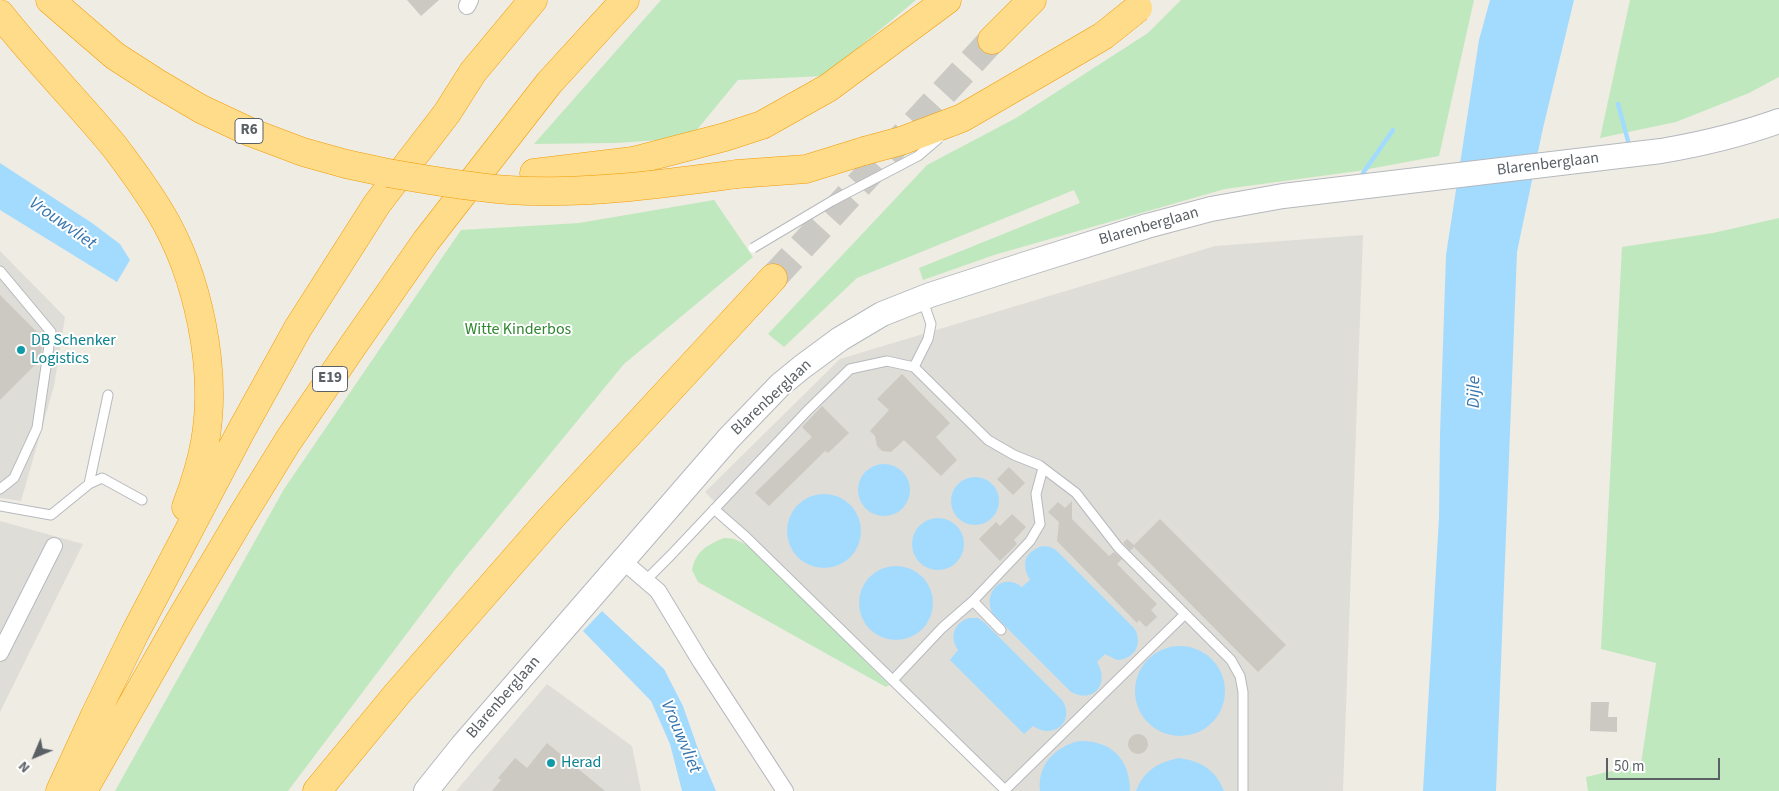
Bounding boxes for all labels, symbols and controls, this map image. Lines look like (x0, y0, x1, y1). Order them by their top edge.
road number: R6 (235, 118, 263, 144)
street label: Blarenberglaan (1496, 149, 1600, 181)
water label: Vrouwvliet (24, 193, 100, 255)
street label: Blarenberglaan (1097, 204, 1201, 250)
park label: Witte Kinderbos (465, 320, 571, 340)
place label: DB Schenker Logistics (31, 331, 116, 369)
marker: DB Schenker Logistics (15, 344, 27, 356)
street label: Blarenberglaan (728, 356, 816, 440)
road number: E19 (312, 366, 348, 392)
water label: Dijle (1464, 376, 1486, 408)
street label: Blarenberglaan (463, 653, 545, 743)
water label: Vrouwvliet (655, 697, 705, 777)
north arrow (10, 731, 60, 781)
scale bar (1609, 748, 1723, 780)
place label: Herad (561, 753, 601, 773)
text: N (14, 756, 35, 777)
text: 50 m (1614, 756, 1644, 777)
marker: Herad (545, 757, 557, 769)

